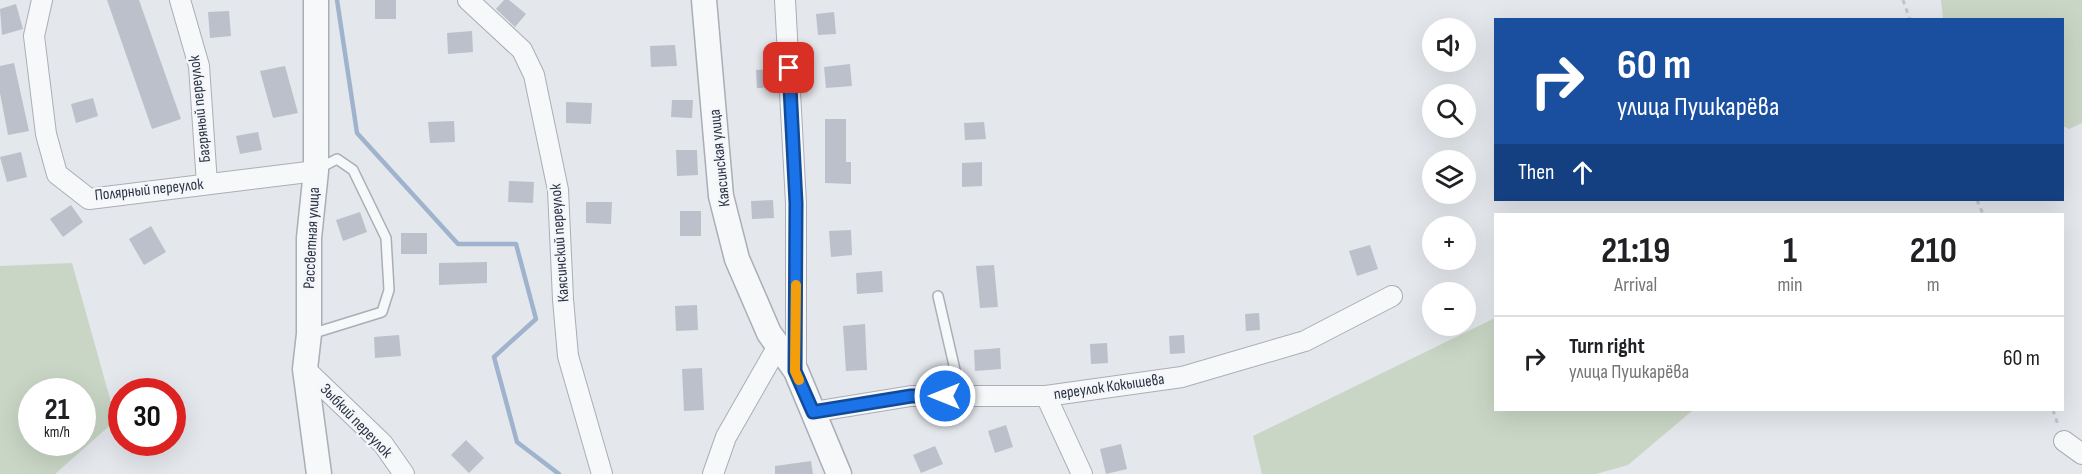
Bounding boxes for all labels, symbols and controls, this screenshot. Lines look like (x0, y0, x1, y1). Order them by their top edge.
map controls (1422, 18, 1476, 336)
button: sound (1422, 18, 1476, 72)
text: 60 m (1617, 40, 1691, 91)
pin (763, 42, 814, 93)
icon: right (1518, 42, 1596, 120)
icon: arrive (772, 51, 805, 84)
street label: Багряный переулок (185, 54, 215, 164)
button: search (1422, 84, 1476, 138)
text: улица Пушкарёва (1617, 91, 1779, 123)
street label: Каясинская улица (705, 108, 735, 208)
button: layers (1422, 150, 1476, 204)
icon: ahead (1566, 156, 1599, 189)
text: Then (1518, 159, 1554, 186)
street label: Полярный переулок (94, 175, 205, 205)
street label: Каясинский переулок (546, 182, 574, 303)
street label: Рассветная улица (300, 187, 324, 289)
button: + (1422, 216, 1476, 270)
text: 21:19 (1601, 230, 1670, 273)
text: 1 (1783, 230, 1797, 273)
text: 210 (1910, 230, 1957, 273)
text: Arrival (1614, 273, 1657, 297)
text: min (1777, 273, 1803, 297)
text: m (1927, 273, 1940, 297)
button: − (1422, 282, 1476, 336)
text: Turn right (1569, 333, 1645, 360)
icon: right (1518, 342, 1551, 375)
text: 60 m (2003, 345, 2040, 372)
text: улица Пушкарёва (1569, 360, 1689, 384)
position arrow (913, 364, 977, 428)
street label: переулок Кокышева (1052, 370, 1166, 404)
speed limit sign: 30 (108, 378, 186, 456)
street label: Зыбкий переулок (316, 380, 397, 463)
text: 21 (45, 392, 69, 428)
text: km/h (44, 423, 70, 442)

